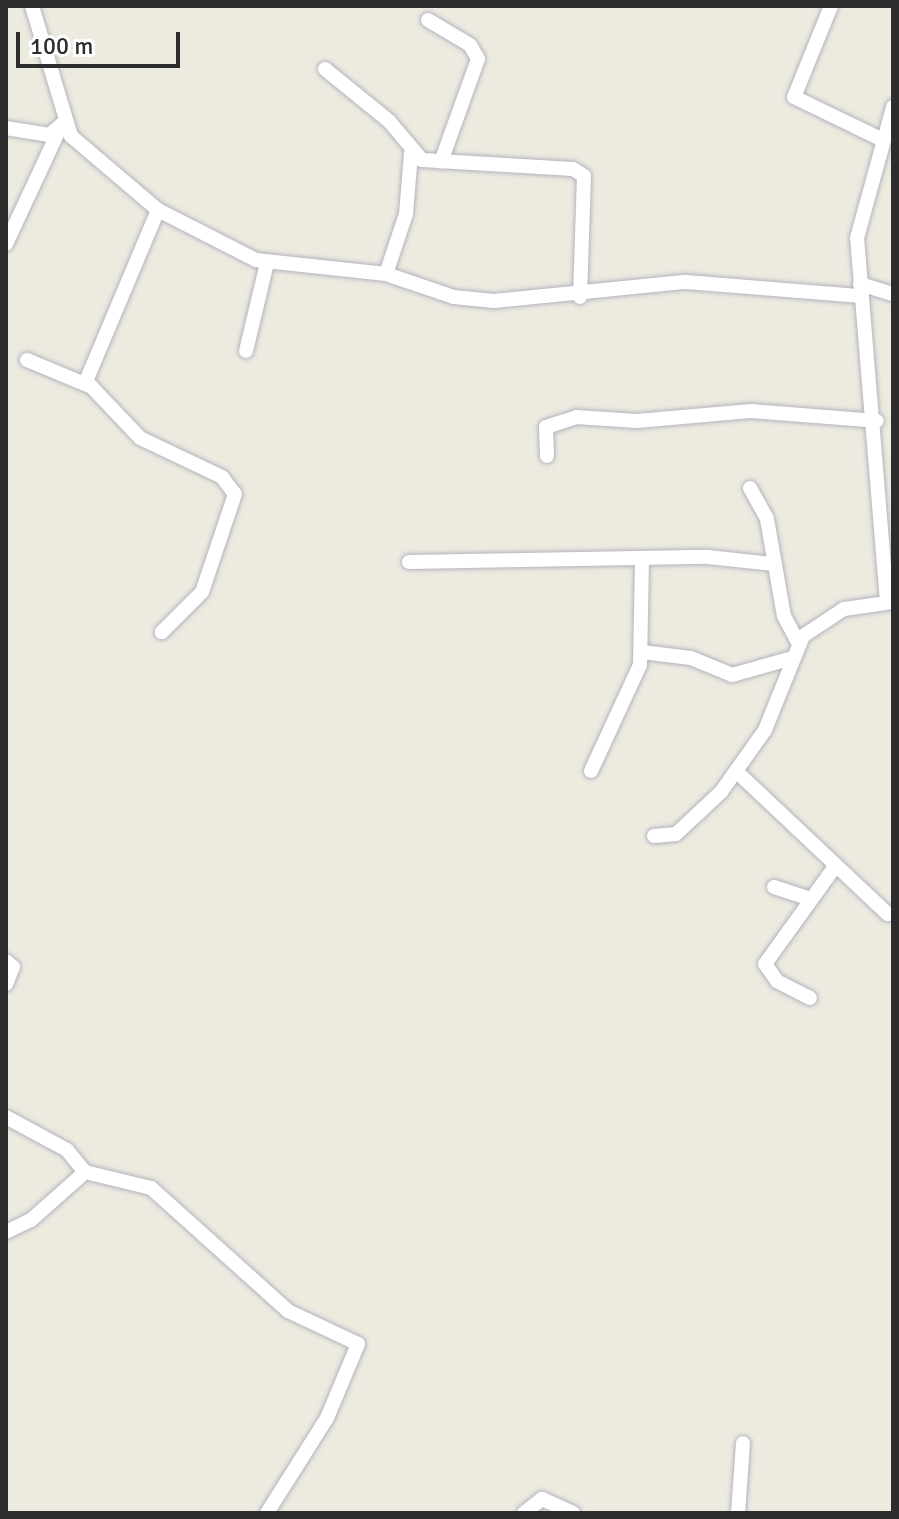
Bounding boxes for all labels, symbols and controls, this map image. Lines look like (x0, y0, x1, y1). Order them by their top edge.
scale bar (20, 16, 184, 66)
text: 100 m (30, 31, 93, 61)

